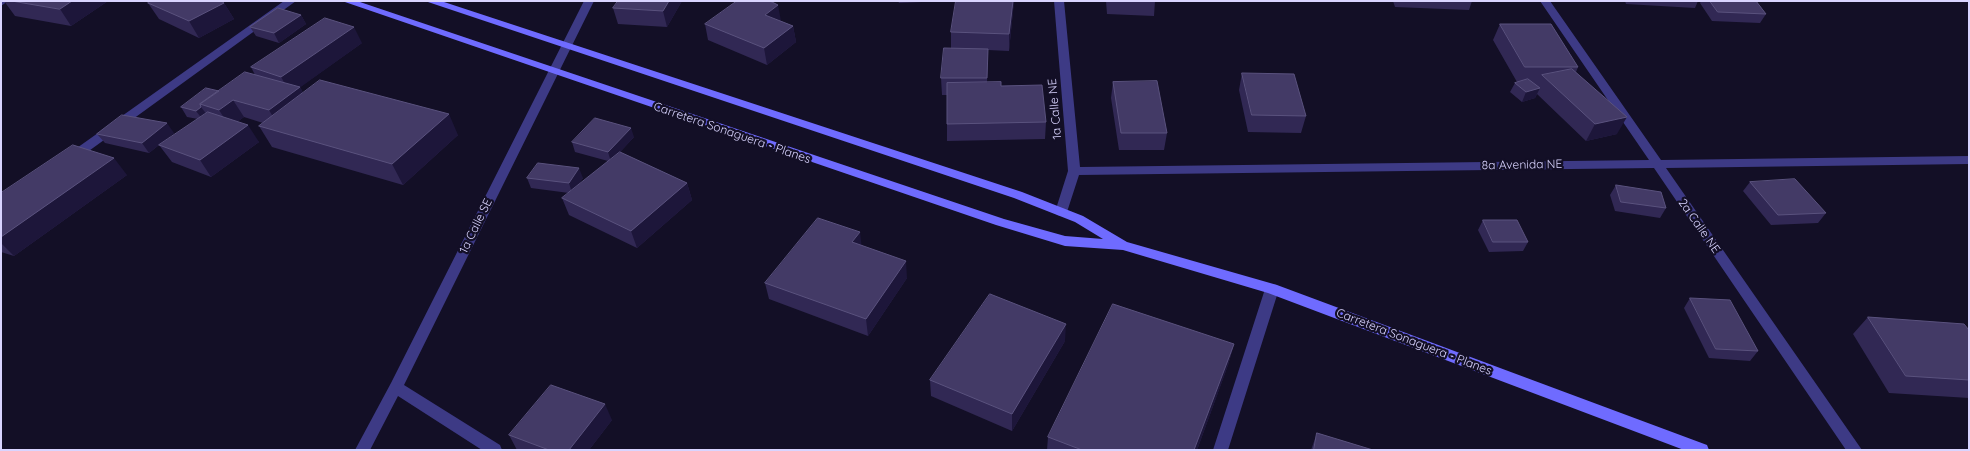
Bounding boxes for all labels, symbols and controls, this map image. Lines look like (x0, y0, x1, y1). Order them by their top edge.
street label: 1a Calle NE (1045, 78, 1065, 140)
street label: Carretera Sonaguera - Planes (651, 99, 813, 167)
street label: 8a Avenida NE (1482, 157, 1562, 173)
street label: 1a Calle SE (457, 196, 495, 256)
street label: 2a Calle NE (1675, 196, 1723, 256)
street label: Carretera Sonaguera - Planes (1334, 306, 1494, 378)

